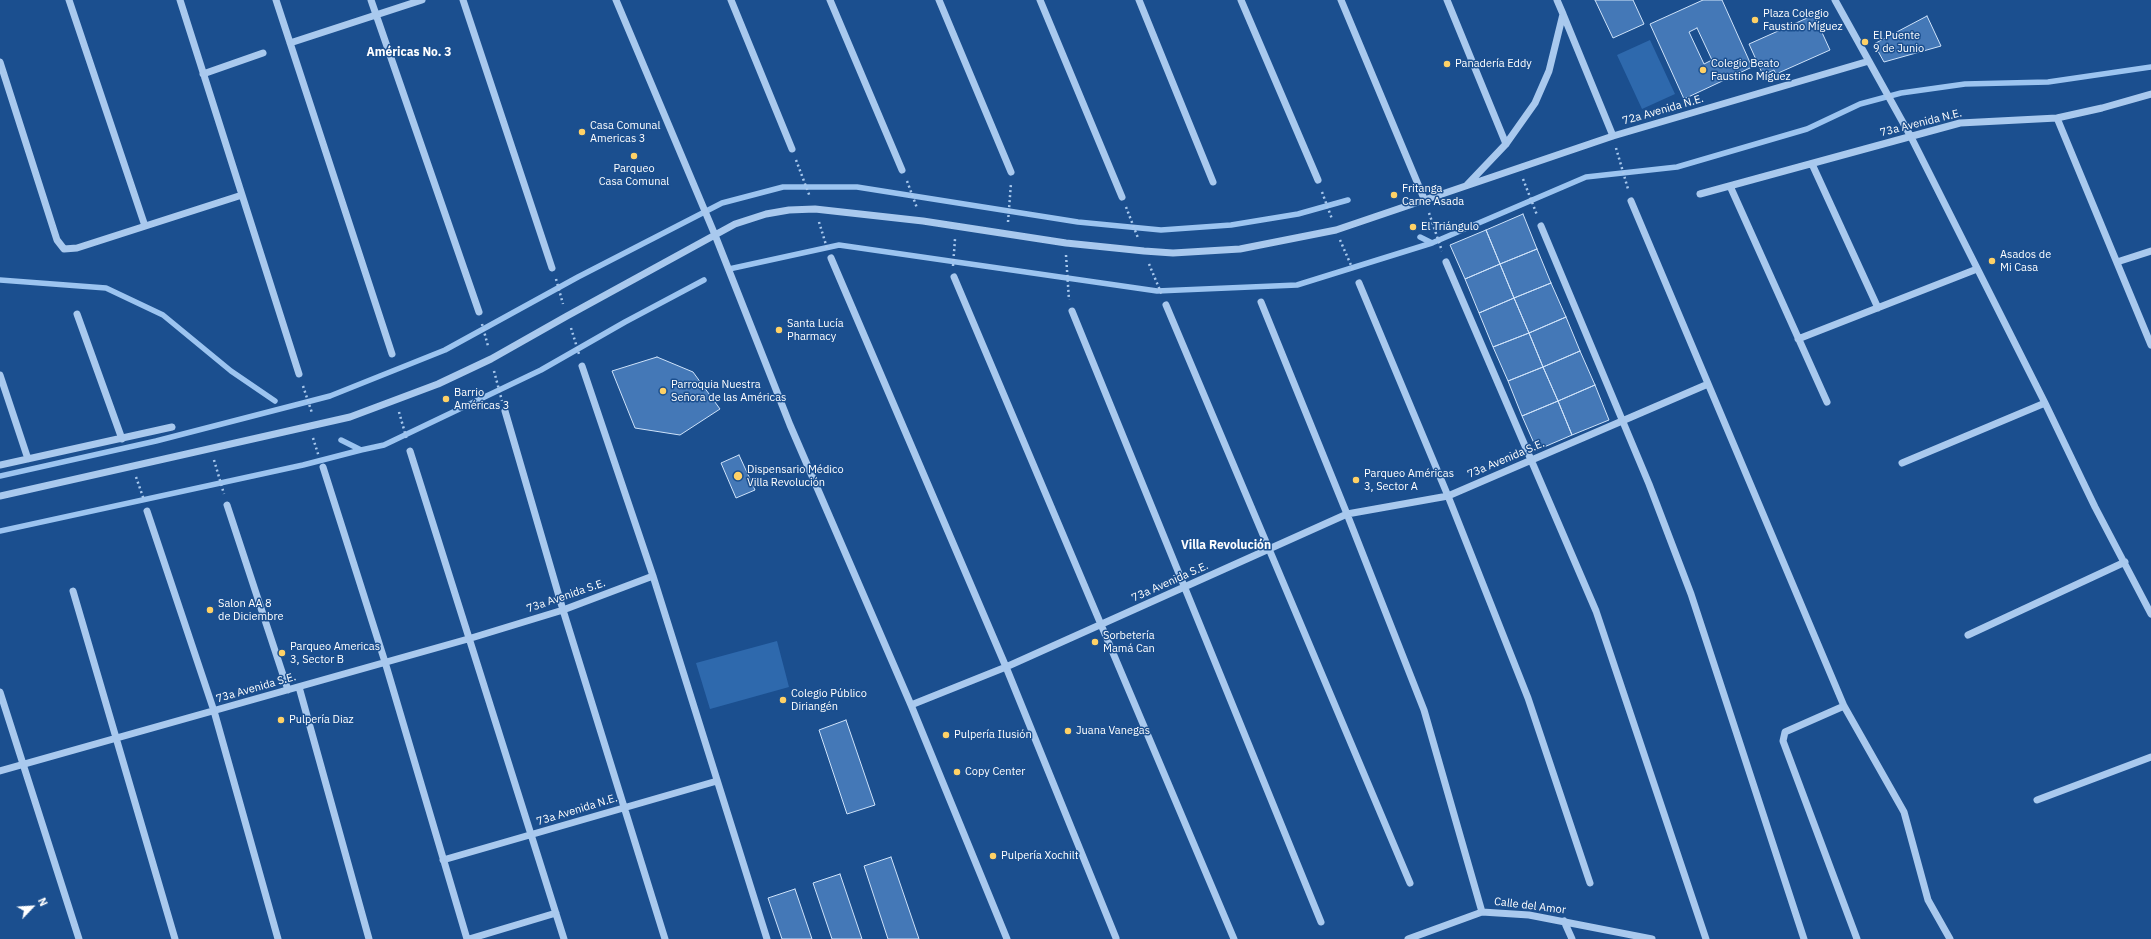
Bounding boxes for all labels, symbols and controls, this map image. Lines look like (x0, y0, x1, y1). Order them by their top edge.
place label: Plaza Colegio Faustino Míguez (1763, 7, 1843, 33)
marker: Plaza Colegio Faustino Míguez (1750, 15, 1760, 25)
place label: El Puente 9 de Junio (1873, 29, 1924, 55)
marker: El Puente 9 de Junio (1860, 37, 1870, 47)
district label: Américas No. 3 (367, 46, 451, 60)
place label: Panadería Eddy (1455, 57, 1532, 71)
place label: Colegio Beato Faustino Míguez (1711, 57, 1791, 83)
marker: Panadería Eddy (1442, 59, 1452, 69)
marker: Colegio Beato Faustino Míguez (1698, 65, 1708, 75)
street label: 72a Avenida N.E. (1621, 92, 1705, 128)
street label: 73a Avenida N.E. (1879, 106, 1963, 140)
place label: Casa Comunal Americas 3 (590, 119, 660, 145)
marker: Casa Comunal Americas 3 (577, 127, 587, 137)
marker: Parqueo Casa Comunal (629, 151, 639, 161)
place label: Parqueo Casa Comunal (599, 162, 669, 188)
place label: Fritanga Carne Asada (1402, 182, 1464, 208)
marker: Fritanga Carne Asada (1389, 190, 1399, 200)
place label: El Triángulo (1421, 220, 1479, 234)
marker: El Triángulo (1408, 222, 1418, 232)
place label: Asados de Mi Casa (2000, 248, 2051, 274)
marker: Asados de Mi Casa (1987, 256, 1997, 266)
place label: Santa Lucía Pharmacy (787, 317, 844, 343)
marker: Santa Lucía Pharmacy (774, 325, 784, 335)
place label: Parroquia Nuestra Señora de las Américas (671, 378, 786, 404)
place label: Barrio Américas 3 (454, 386, 509, 412)
marker: Parroquia Nuestra Señora de las Américas (658, 386, 668, 396)
marker: Barrio Américas 3 (441, 394, 451, 404)
street label: 73a Avenida S.E. (1465, 437, 1547, 481)
place label: Dispensario Médico Villa Revolución (747, 463, 844, 489)
place label: Parqueo Américas 3, Sector A (1364, 467, 1454, 493)
marker: Dispensario Médico Villa Revolución (732, 470, 744, 482)
marker: Parqueo Américas 3, Sector A (1351, 475, 1361, 485)
district label: Villa Revolución (1181, 539, 1271, 553)
street label: 73a Avenida S.E. (1130, 559, 1210, 605)
street label: 73a Avenida S.E. (525, 576, 607, 616)
place label: Salon AA 8 de Diciembre (218, 597, 283, 623)
marker: Salon AA 8 de Diciembre (205, 605, 215, 615)
place label: Sorbetería Mamá Can (1103, 629, 1155, 655)
marker: Sorbetería Mamá Can (1090, 637, 1100, 647)
place label: Parqueo Americas 3, Sector B (290, 640, 380, 666)
marker: Parqueo Americas 3, Sector B (277, 648, 287, 658)
street label: 73a Avenida S.E. (215, 670, 297, 706)
place label: Colegio Público Diriangén (791, 687, 867, 713)
marker: Colegio Público Diriangén (778, 695, 788, 705)
place label: Pulpería Diaz (289, 713, 354, 727)
marker: Pulpería Diaz (276, 715, 286, 725)
place label: Juana Vanegas (1076, 724, 1150, 738)
marker: Juana Vanegas (1063, 726, 1073, 736)
place label: Pulpería Ilusión (954, 728, 1032, 742)
marker: Pulpería Ilusión (941, 730, 951, 740)
place label: Copy Center (965, 765, 1025, 779)
marker: Copy Center (952, 767, 962, 777)
street label: 73a Avenida N.E. (535, 791, 619, 829)
place label: Pulpería Xochilt (1001, 849, 1079, 863)
marker: Pulpería Xochilt (988, 851, 998, 861)
north arrow (12, 887, 52, 927)
text: N (35, 895, 51, 908)
street label: Calle del Amor (1493, 895, 1567, 917)

